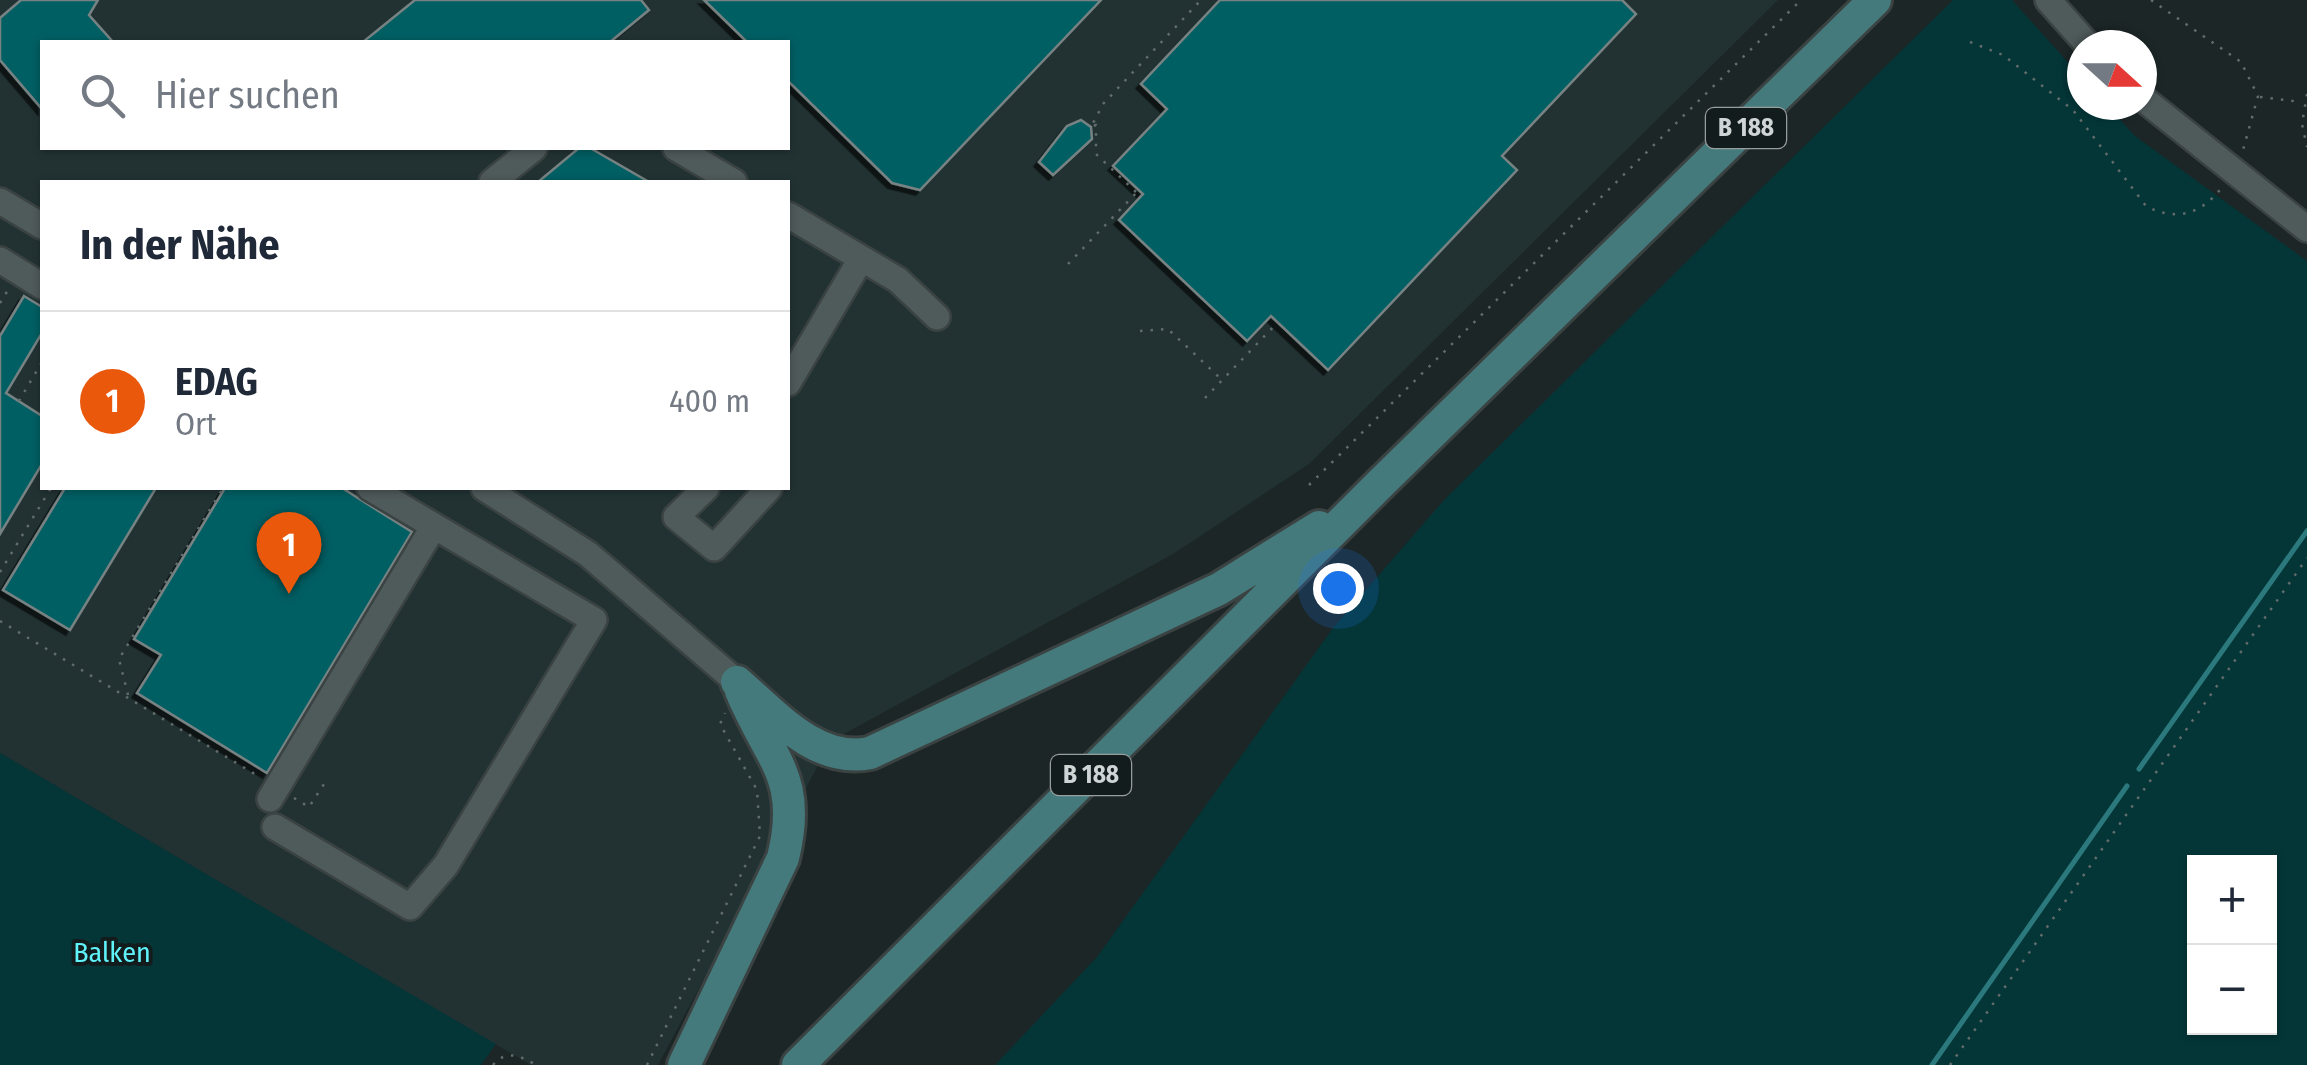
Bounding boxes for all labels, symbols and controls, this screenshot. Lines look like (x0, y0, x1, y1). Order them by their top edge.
north arrow (2067, 30, 2157, 120)
search box (40, 40, 790, 150)
icon: search (75, 68, 130, 123)
text: Hier suchen (155, 72, 340, 118)
road number: B 188 (1706, 108, 1786, 148)
text: In der Nähe (80, 220, 280, 270)
text: EDAG (175, 359, 258, 405)
text: 1 (106, 382, 119, 420)
text: 400 m (669, 382, 750, 420)
text: Ort (175, 405, 217, 443)
pin: 1 (256, 512, 322, 594)
your location (1313, 563, 1364, 614)
road number: B 188 (1051, 755, 1131, 795)
map controls (2187, 855, 2277, 1035)
button: + (2187, 855, 2277, 945)
park label: Balken (73, 936, 151, 969)
button: − (2187, 945, 2277, 1035)

